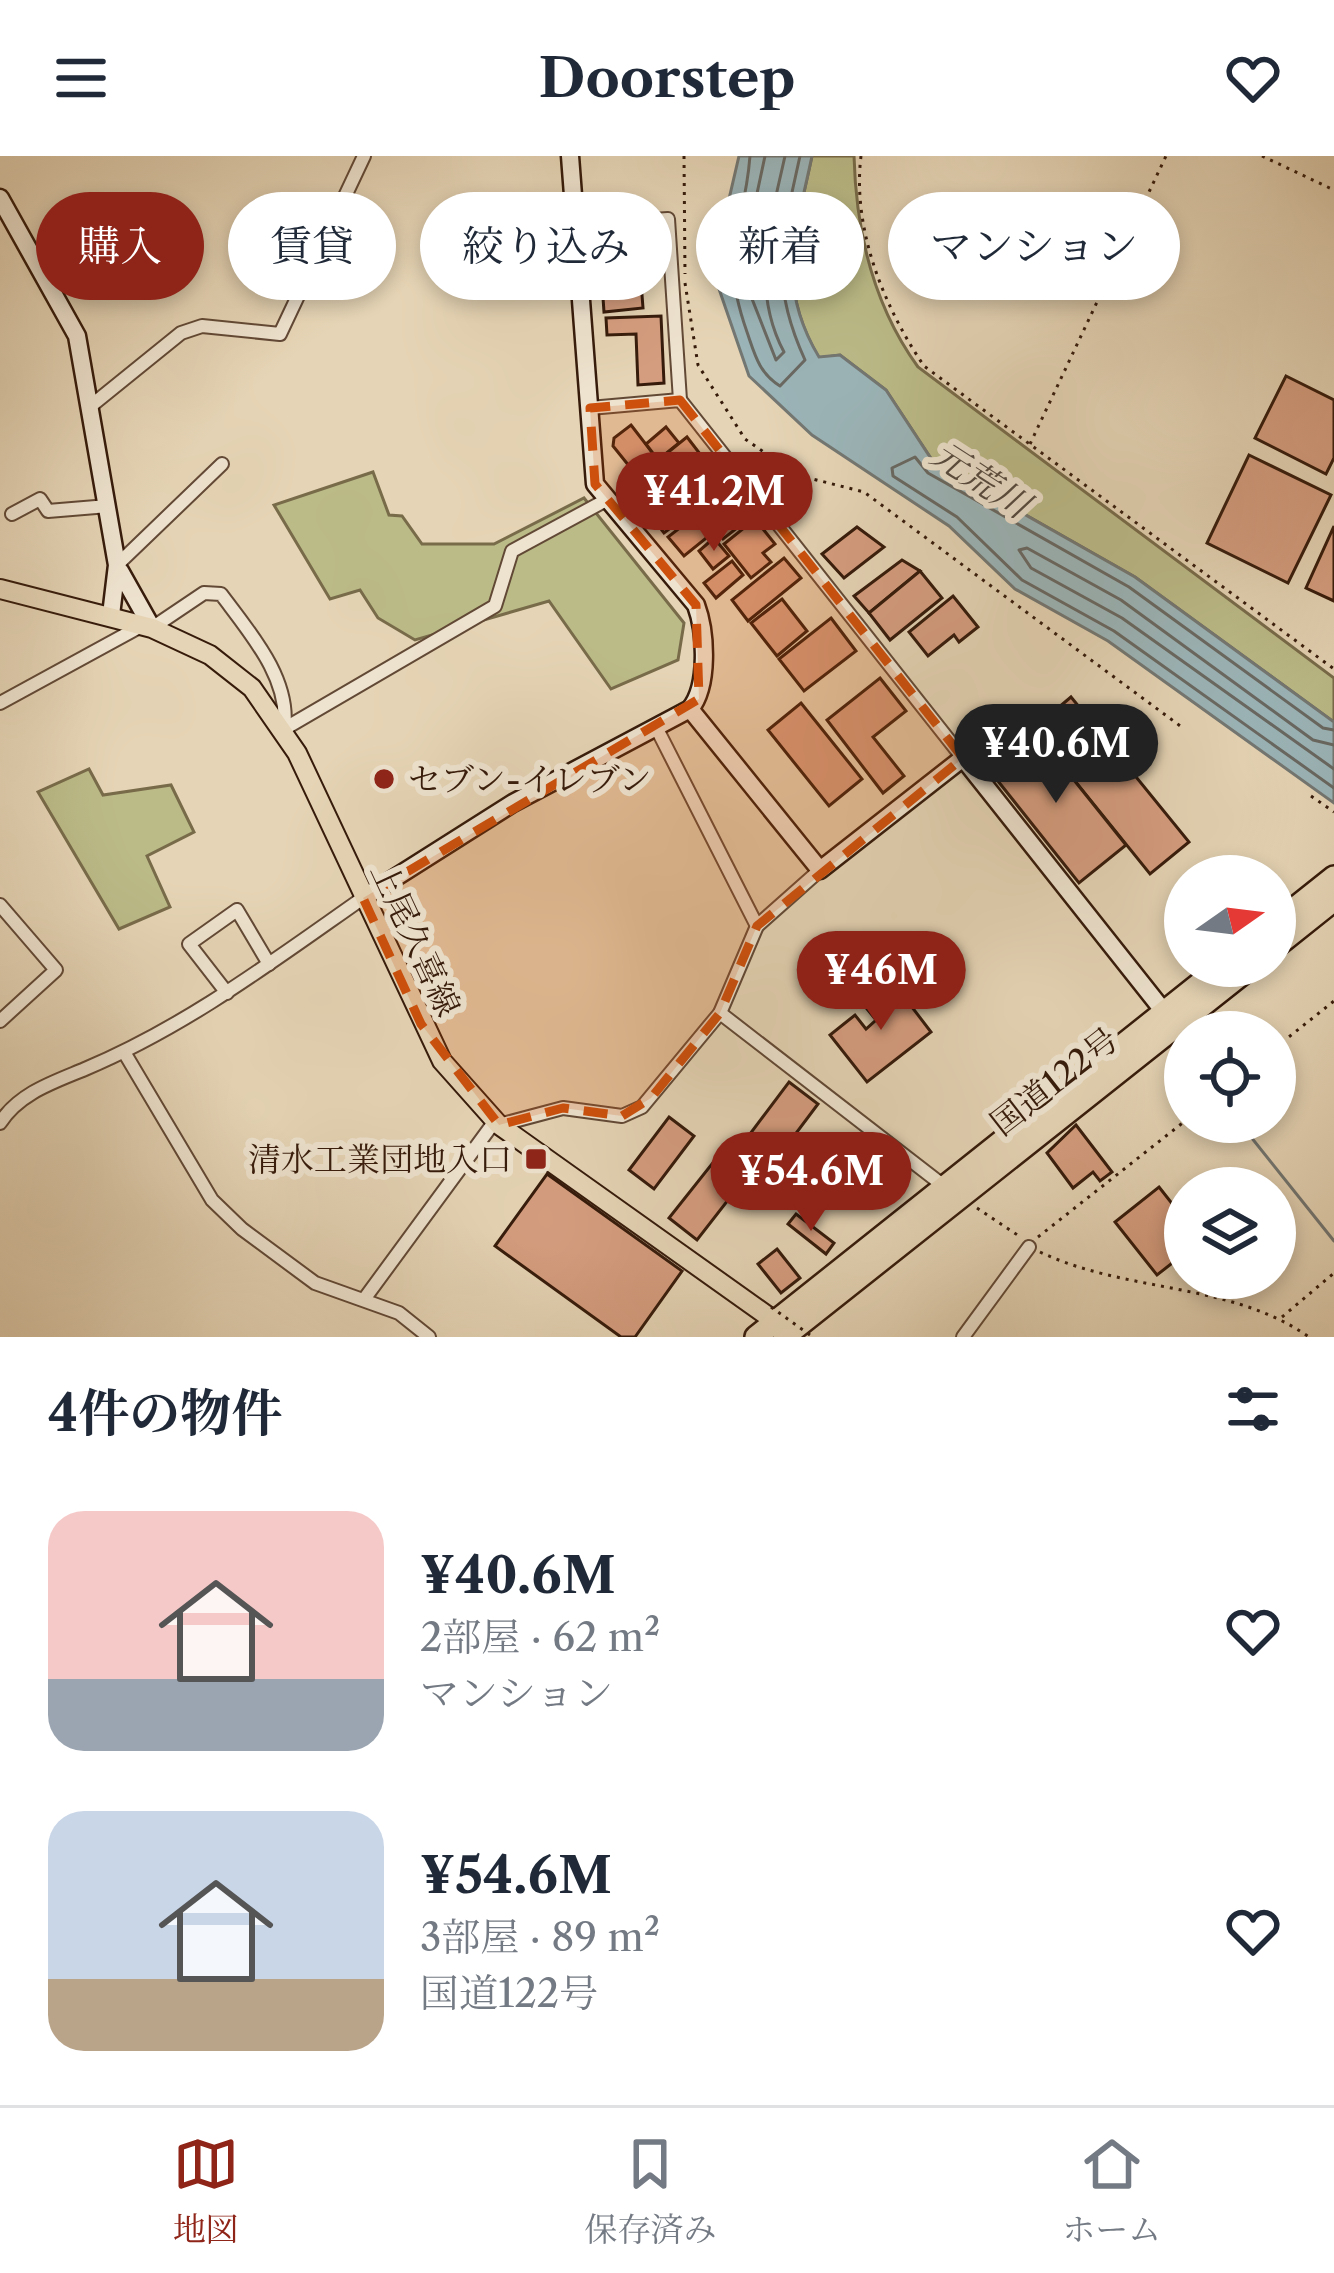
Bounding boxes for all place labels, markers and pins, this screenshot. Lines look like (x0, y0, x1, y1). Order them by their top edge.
pin: ¥41.2M (616, 452, 812, 554)
pin: ¥40.6M (958, 704, 1154, 806)
place label: セブン-イレブン (408, 759, 651, 800)
marker: セブン-イレブン (371, 766, 397, 792)
pin: ¥46M (810, 931, 952, 1033)
pin: ¥54.6M (713, 1132, 909, 1234)
place label: 清水工業団地入口 (248, 1139, 512, 1180)
marker: 清水工業団地入口 (523, 1146, 549, 1172)

